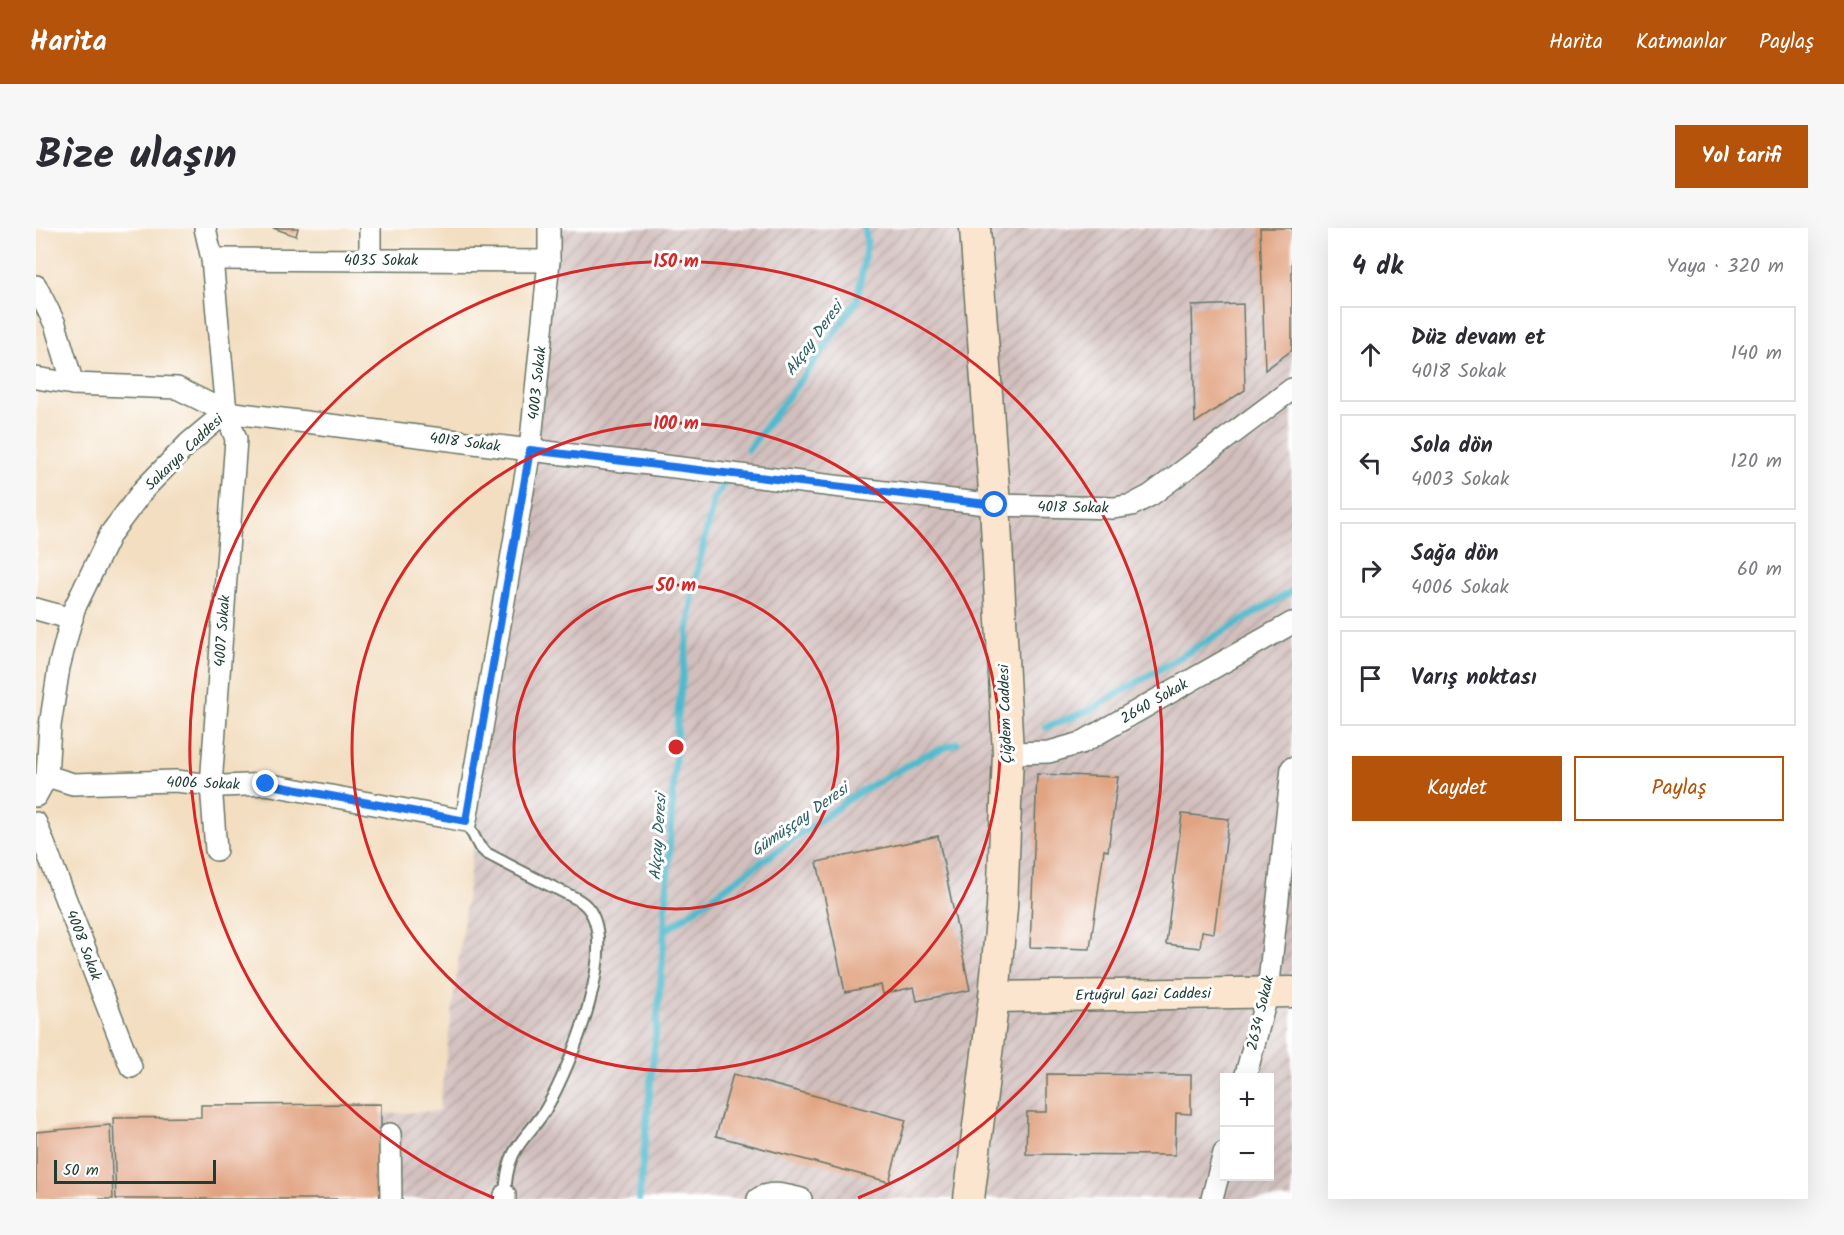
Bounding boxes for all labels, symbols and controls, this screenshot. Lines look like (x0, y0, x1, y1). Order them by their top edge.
text: Harita (30, 20, 107, 65)
text: Harita (1549, 26, 1603, 59)
text: Katmanlar (1636, 26, 1726, 59)
text: Paylaş (1759, 26, 1814, 59)
text: Bize ulaşın (36, 123, 237, 190)
button: Yol tarifi (1675, 125, 1808, 188)
text: 4 dk (1352, 246, 1403, 288)
text: 150 m (653, 248, 699, 277)
street label: 4035 Sokak (344, 249, 419, 273)
text: Yaya · 320 m (1667, 251, 1784, 283)
water label: Akçay Deresi (779, 294, 852, 381)
text: Düz devam et (1411, 321, 1545, 356)
icon: ahead (1354, 338, 1387, 371)
text: 140 m (1731, 338, 1782, 370)
street label: 4003 Sokak (522, 344, 554, 421)
text: 4018 Sokak (1411, 356, 1506, 388)
street label: Sakarya Caddesi (140, 408, 231, 497)
text: 100 m (653, 410, 699, 439)
street label: 4018 Sokak (428, 427, 503, 459)
text: Sola dön (1411, 429, 1493, 464)
icon: left (1354, 446, 1387, 479)
text: 120 m (1730, 446, 1782, 478)
text: 4003 Sokak (1411, 464, 1509, 496)
route start (981, 491, 1007, 517)
street label: 4018 Sokak (1037, 495, 1110, 521)
text: Sağa dön (1411, 537, 1498, 572)
icon: right (1354, 554, 1387, 587)
text: 60 m (1737, 554, 1782, 586)
text: 50 m (655, 572, 696, 601)
text: 4006 Sokak (1411, 572, 1509, 604)
street label: 4007 Sokak (209, 593, 238, 668)
text: Varış noktası (1411, 661, 1537, 696)
street label: Çiğdem Caddesi (992, 662, 1020, 764)
icon: arrive (1354, 662, 1387, 695)
street label: 2640 Sokak (1116, 672, 1194, 731)
centre of rings (666, 737, 686, 757)
button: Kaydet (1352, 756, 1562, 821)
button: Paylaş (1574, 756, 1784, 821)
route end (252, 770, 278, 796)
street label: 4006 Sokak (166, 771, 241, 797)
water label: Gümüşçay Deresi (746, 776, 856, 863)
water label: Akçay Deresi (643, 790, 674, 881)
street label: 4008 Sokak (59, 906, 108, 985)
street label: 2634 Sokak (1241, 973, 1281, 1053)
street label: Ertuğrul Gazi Caddesi (1075, 982, 1213, 1008)
map controls (1220, 1073, 1274, 1181)
button: + (1220, 1073, 1274, 1127)
button: − (1220, 1127, 1274, 1181)
scale bar (54, 1157, 216, 1184)
text: 50 m (63, 1158, 99, 1183)

